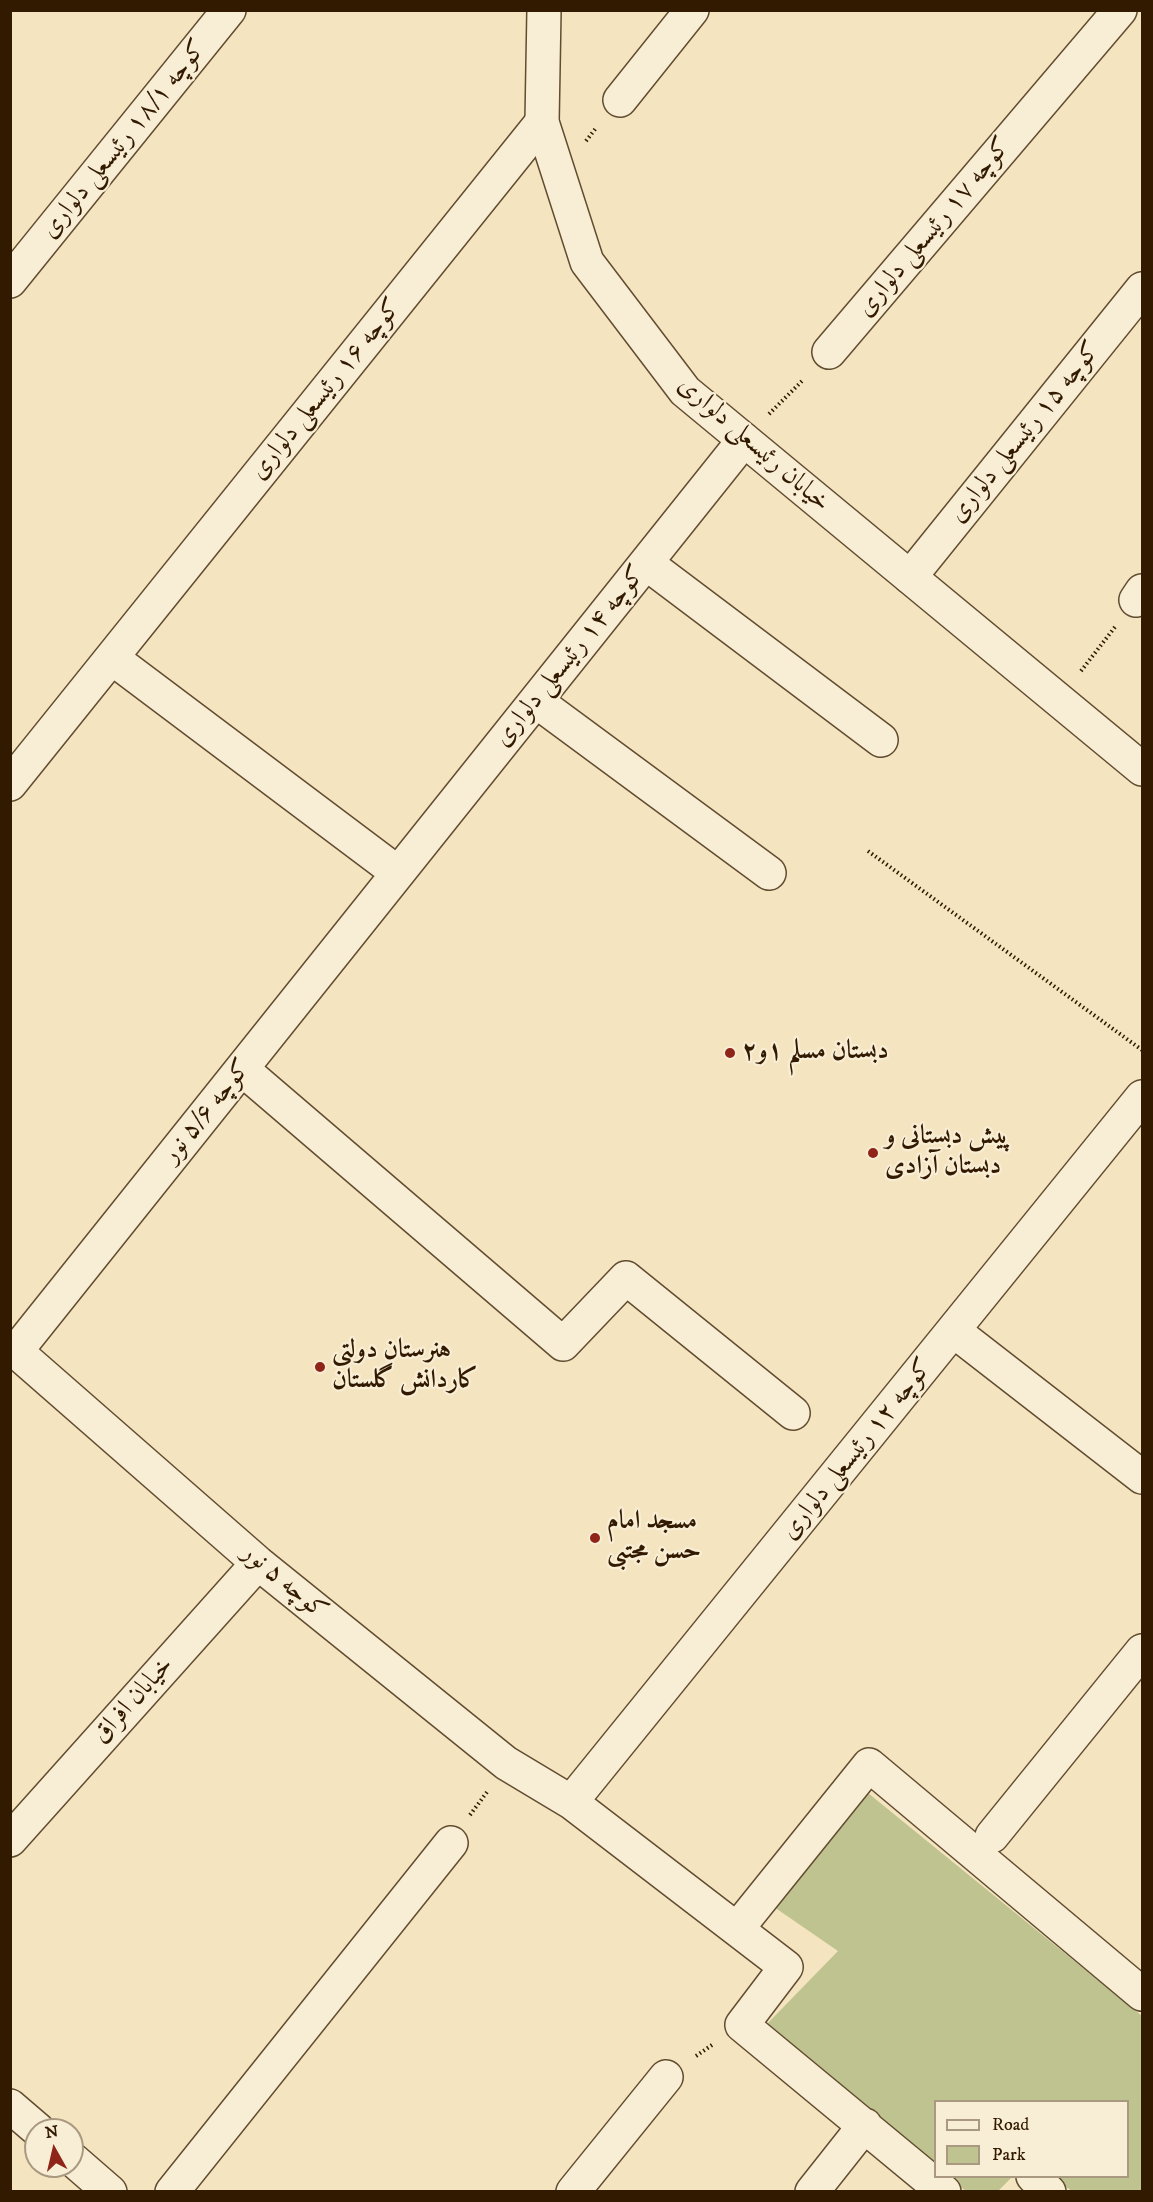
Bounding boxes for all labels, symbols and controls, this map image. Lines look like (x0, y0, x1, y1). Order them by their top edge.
street label: کوچه ۱۸/۱ رئیسعلی دلواری (35, 34, 215, 246)
street label: کوچه ۱۷ رئیسعلی دلواری (851, 132, 1019, 324)
street label: کوچه ۱۶ رئیسعلی دلواری (244, 293, 410, 487)
street label: کوچه ۱۵ رئیسعلی دلواری (943, 336, 1109, 530)
street label: خیابان رئیسعلی دلواری (670, 370, 836, 520)
street label: کوچه ۱۴ رئیسعلی دلواری (488, 560, 654, 754)
place label: دبستان مسلم ۱و۲ (742, 1037, 889, 1069)
marker: دبستان مسلم ۱و۲ (723, 1046, 737, 1060)
street label: کوچه ۵/۶ نور (157, 1054, 259, 1170)
place label: پیش دبستانی و دبستان آزادی (885, 1122, 1011, 1184)
marker: پیش دبستانی و دبستان آزادی (866, 1146, 880, 1160)
place label: هنرستان دولتی کاردانش گلستان (332, 1336, 478, 1398)
street label: کوچه ۱۲ رئیسعلی دلواری (775, 1353, 941, 1547)
marker: هنرستان دولتی کاردانش گلستان (313, 1360, 327, 1374)
place label: مسجد امام حسن مجتبی (607, 1507, 701, 1568)
marker: مسجد امام حسن مجتبی (588, 1531, 602, 1545)
street label: کوچه ۵ نور (235, 1538, 333, 1628)
street label: خیابان افراق (87, 1651, 181, 1751)
legend (934, 2100, 1129, 2178)
text: Road (992, 2114, 1029, 2136)
north arrow (24, 2118, 84, 2178)
text: N (44, 2121, 60, 2143)
text: Park (992, 2144, 1026, 2166)

